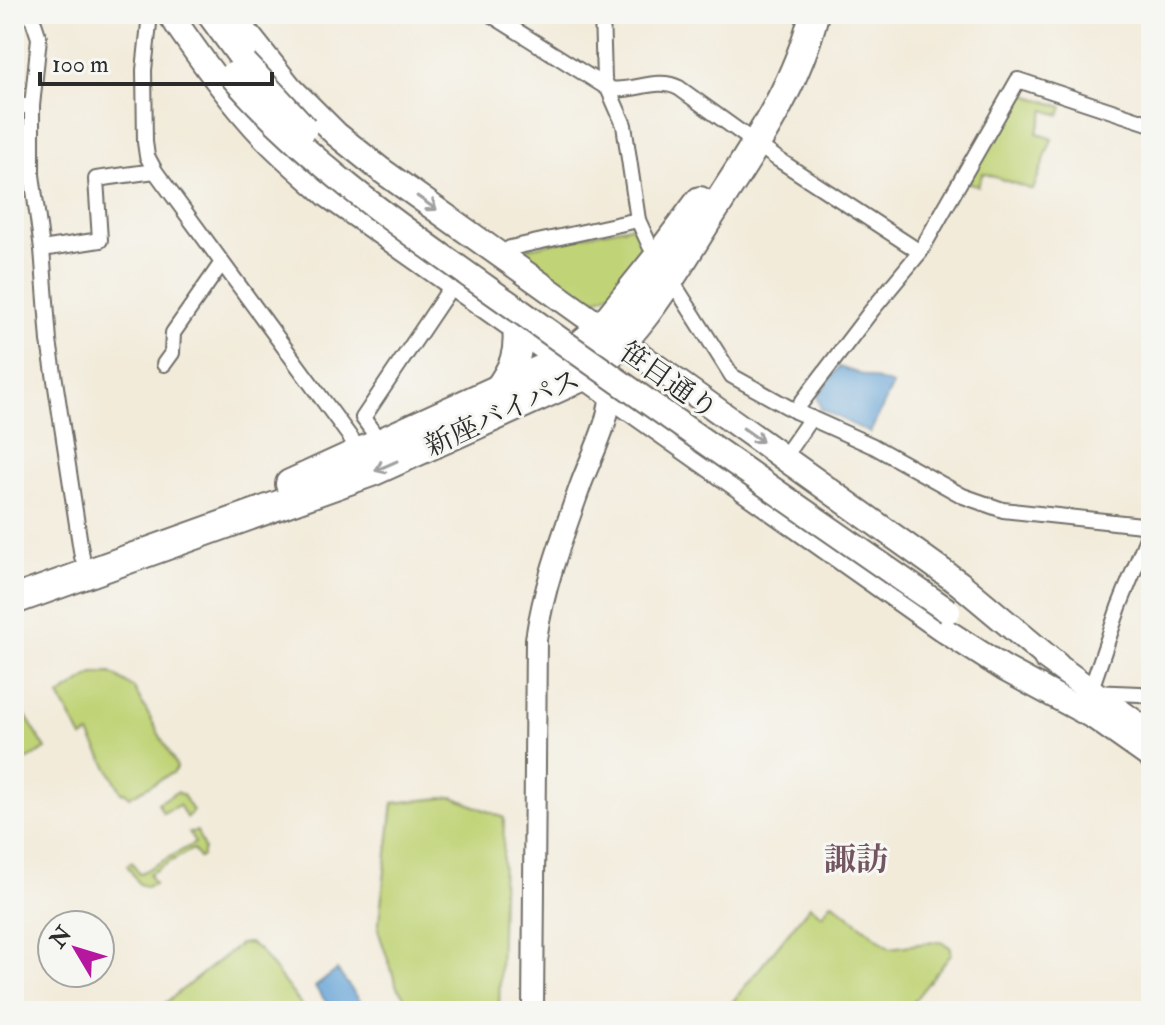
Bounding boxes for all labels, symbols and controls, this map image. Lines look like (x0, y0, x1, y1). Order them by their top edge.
scale bar (40, 36, 272, 86)
text: 100 m (52, 49, 109, 80)
one-way arrow (415, 195, 437, 211)
street label: 笹目通り (612, 335, 724, 428)
street label: 新座バイパス (419, 362, 586, 465)
one-way arrow (741, 427, 763, 443)
one-way arrow (374, 459, 398, 474)
district label: 諏訪 (824, 840, 888, 880)
north arrow (36, 909, 116, 989)
text: N (43, 921, 78, 954)

